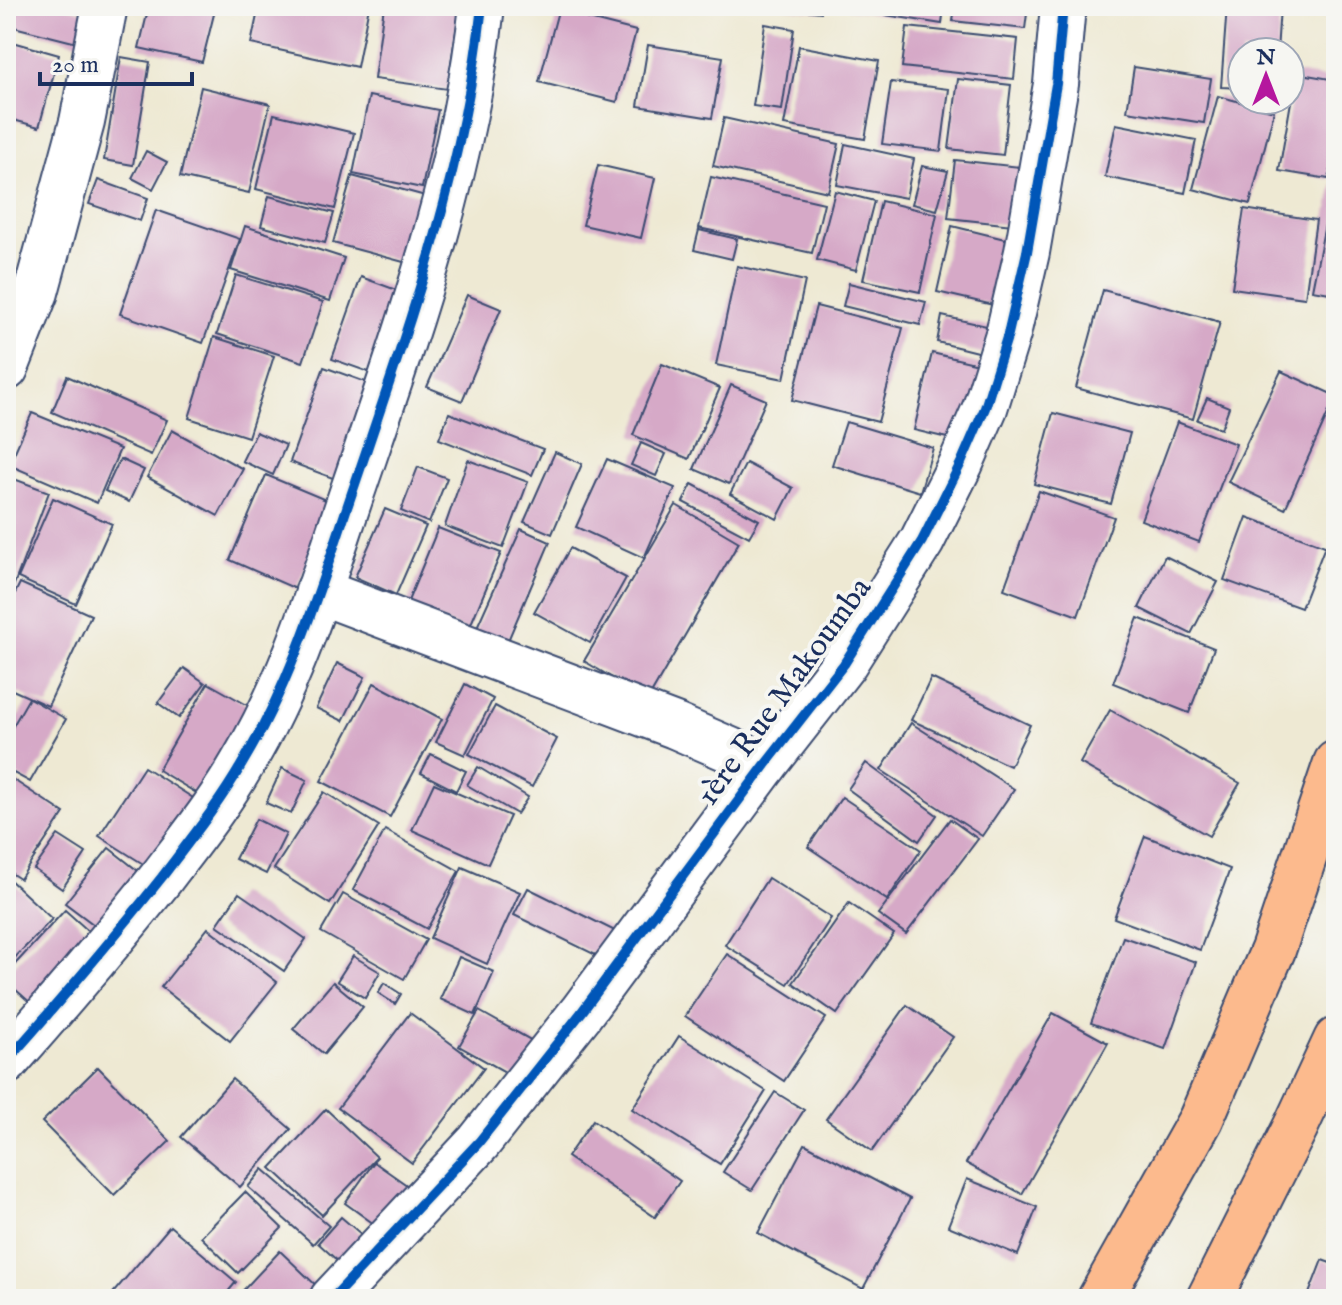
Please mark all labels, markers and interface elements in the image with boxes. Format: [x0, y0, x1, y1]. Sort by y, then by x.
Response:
scale bar [40, 36, 192, 86]
north arrow [1226, 36, 1306, 116]
text: N [1255, 44, 1276, 72]
text: 20 m [52, 50, 99, 81]
street label: 1ère Rue Makoumba [688, 570, 882, 814]

